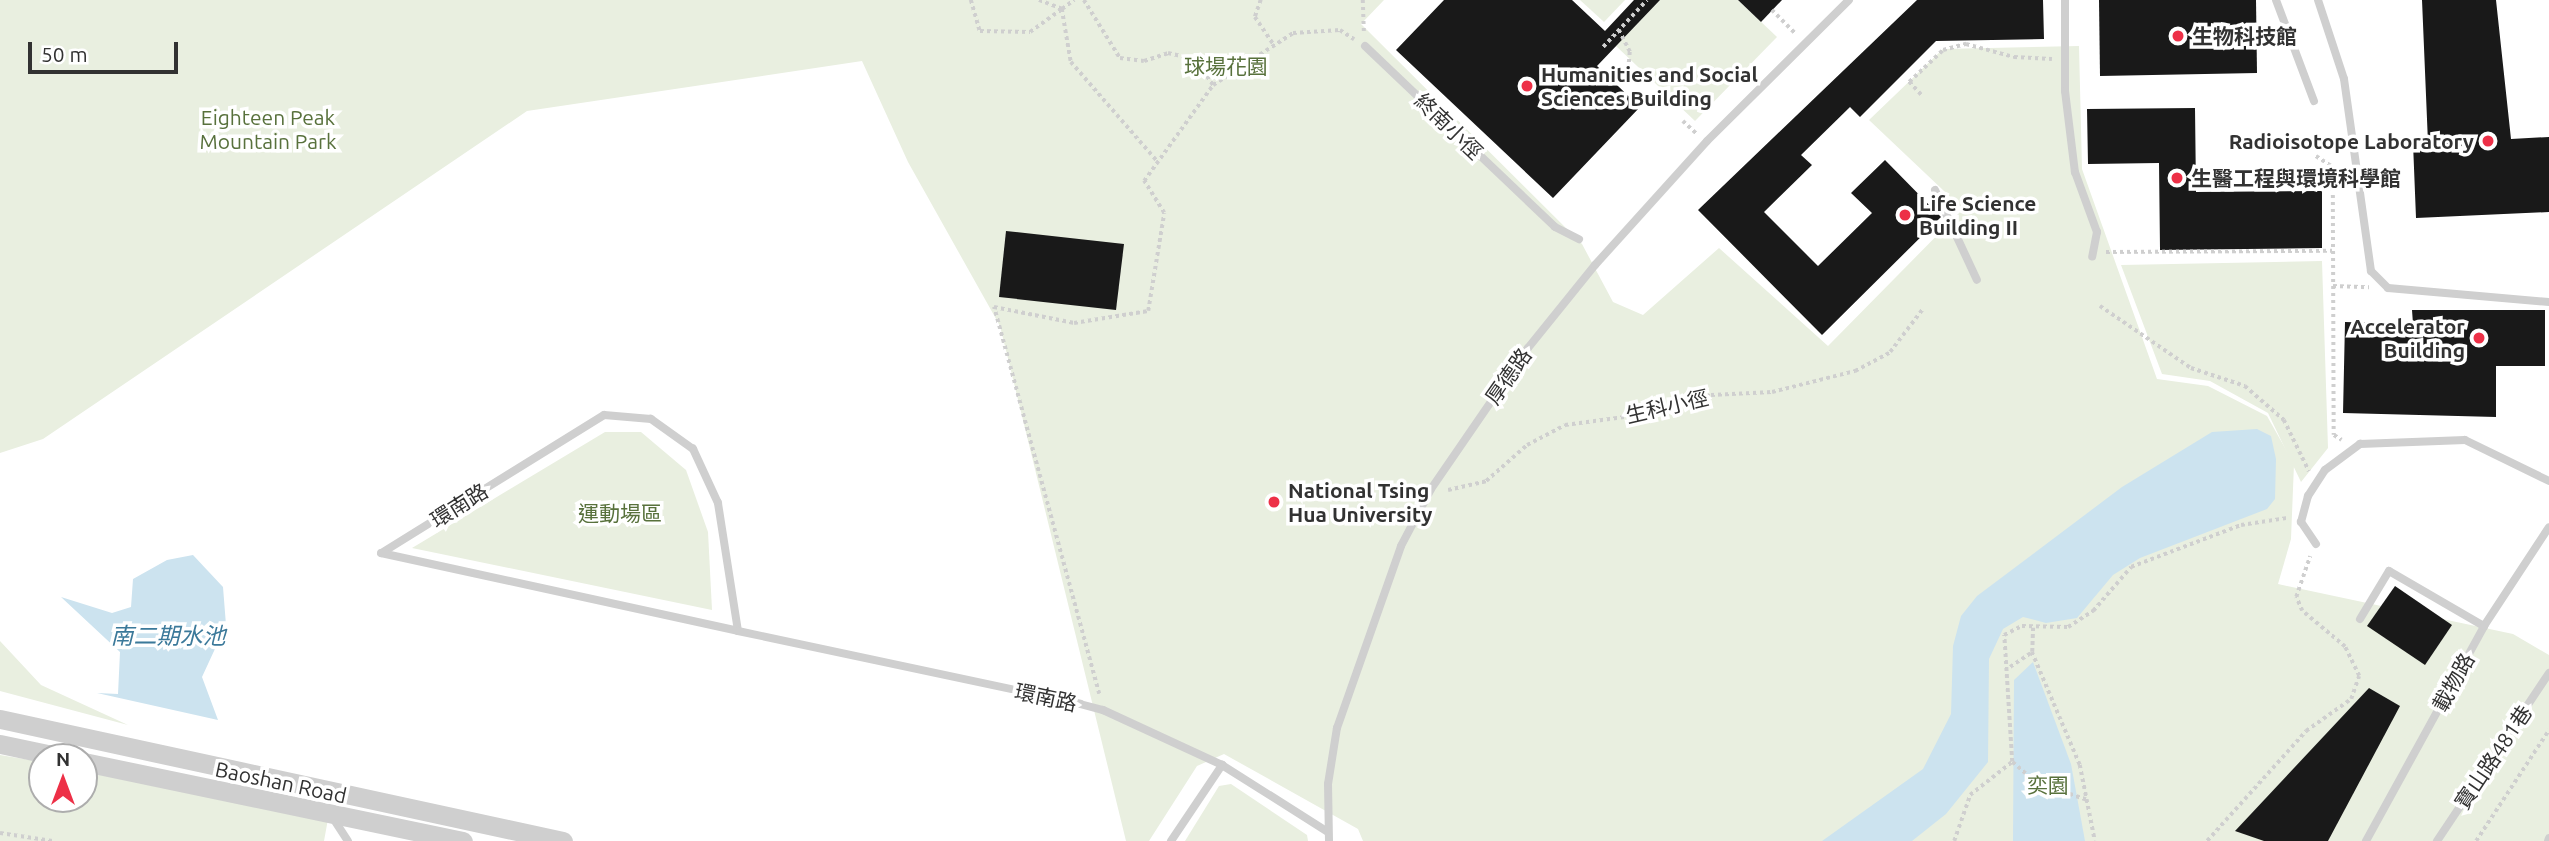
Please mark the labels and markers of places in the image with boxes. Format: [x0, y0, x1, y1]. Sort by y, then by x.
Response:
place label: 生物科技館 [2192, 23, 2297, 49]
marker: 生物科技館 [2170, 28, 2186, 44]
place label: Humanities and Social Sciences Building [1541, 61, 1758, 111]
marker: Humanities and Social Sciences Building [1519, 78, 1535, 94]
place label: Radioisotope Laboratory [2229, 128, 2474, 154]
marker: Radioisotope Laboratory [2480, 133, 2496, 149]
place label: 生醫工程與環境科學館 [2191, 165, 2401, 191]
marker: 生醫工程與環境科學館 [2169, 170, 2185, 186]
place label: Life Science Building II [1919, 190, 2036, 240]
marker: Life Science Building II [1897, 207, 1913, 223]
place label: Accelerator Building [2350, 313, 2465, 363]
marker: Accelerator Building [2471, 330, 2487, 346]
place label: National Tsing Hua University [1288, 477, 1432, 527]
marker: National Tsing Hua University [1266, 494, 1282, 510]

